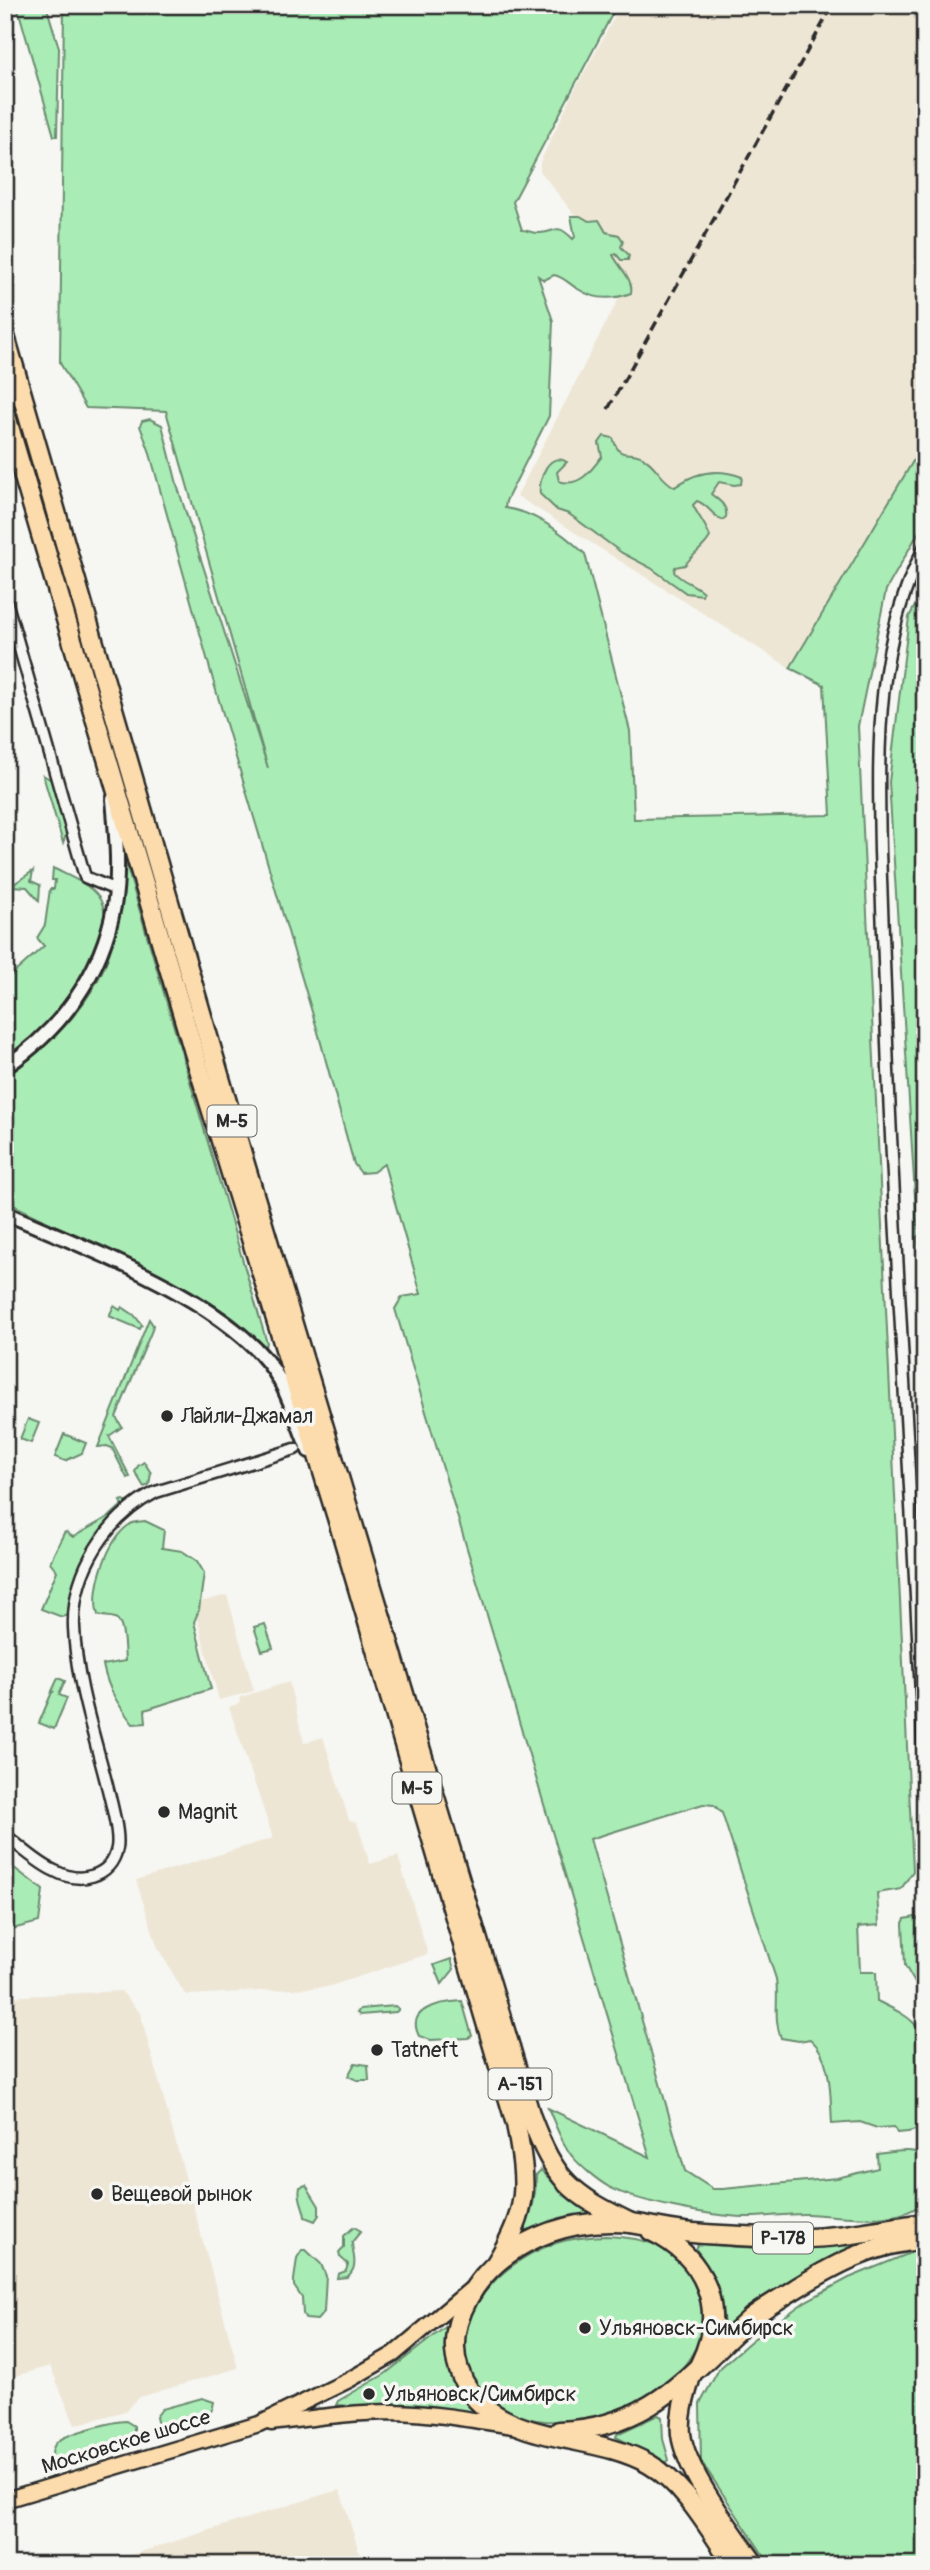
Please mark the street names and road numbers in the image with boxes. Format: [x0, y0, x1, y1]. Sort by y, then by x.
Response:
road number: М-5 [208, 1106, 256, 1136]
road number: М-5 [392, 1772, 442, 1803]
road number: А-151 [489, 2068, 552, 2100]
road number: Р-178 [753, 2222, 813, 2254]
street label: Московское шоссе [38, 2403, 214, 2480]

